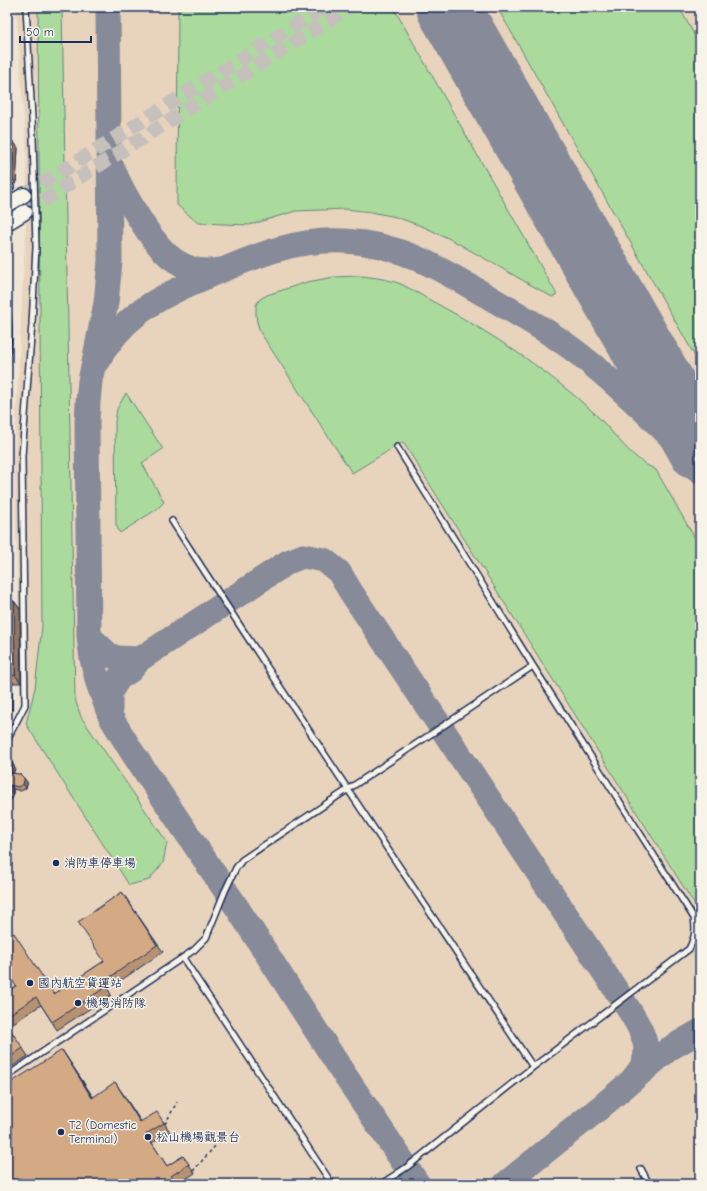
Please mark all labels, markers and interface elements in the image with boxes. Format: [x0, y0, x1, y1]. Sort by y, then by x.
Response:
scale bar [20, 18, 91, 44]
text: 50 m [26, 25, 54, 39]
place label: 消防車停車場 [64, 856, 136, 870]
marker: 消防車停車場 [51, 858, 61, 868]
place label: 國內航空貨運站 [38, 976, 122, 990]
marker: 國內航空貨運站 [25, 978, 35, 988]
place label: 機場消防隊 [86, 996, 146, 1010]
marker: 機場消防隊 [73, 998, 83, 1008]
place label: T2 (Domestic Terminal) [69, 1118, 137, 1146]
marker: T2 (Domestic Terminal) [56, 1127, 66, 1137]
place label: 松山機場觀景台 [156, 1130, 240, 1144]
marker: 松山機場觀景台 [143, 1132, 153, 1142]

